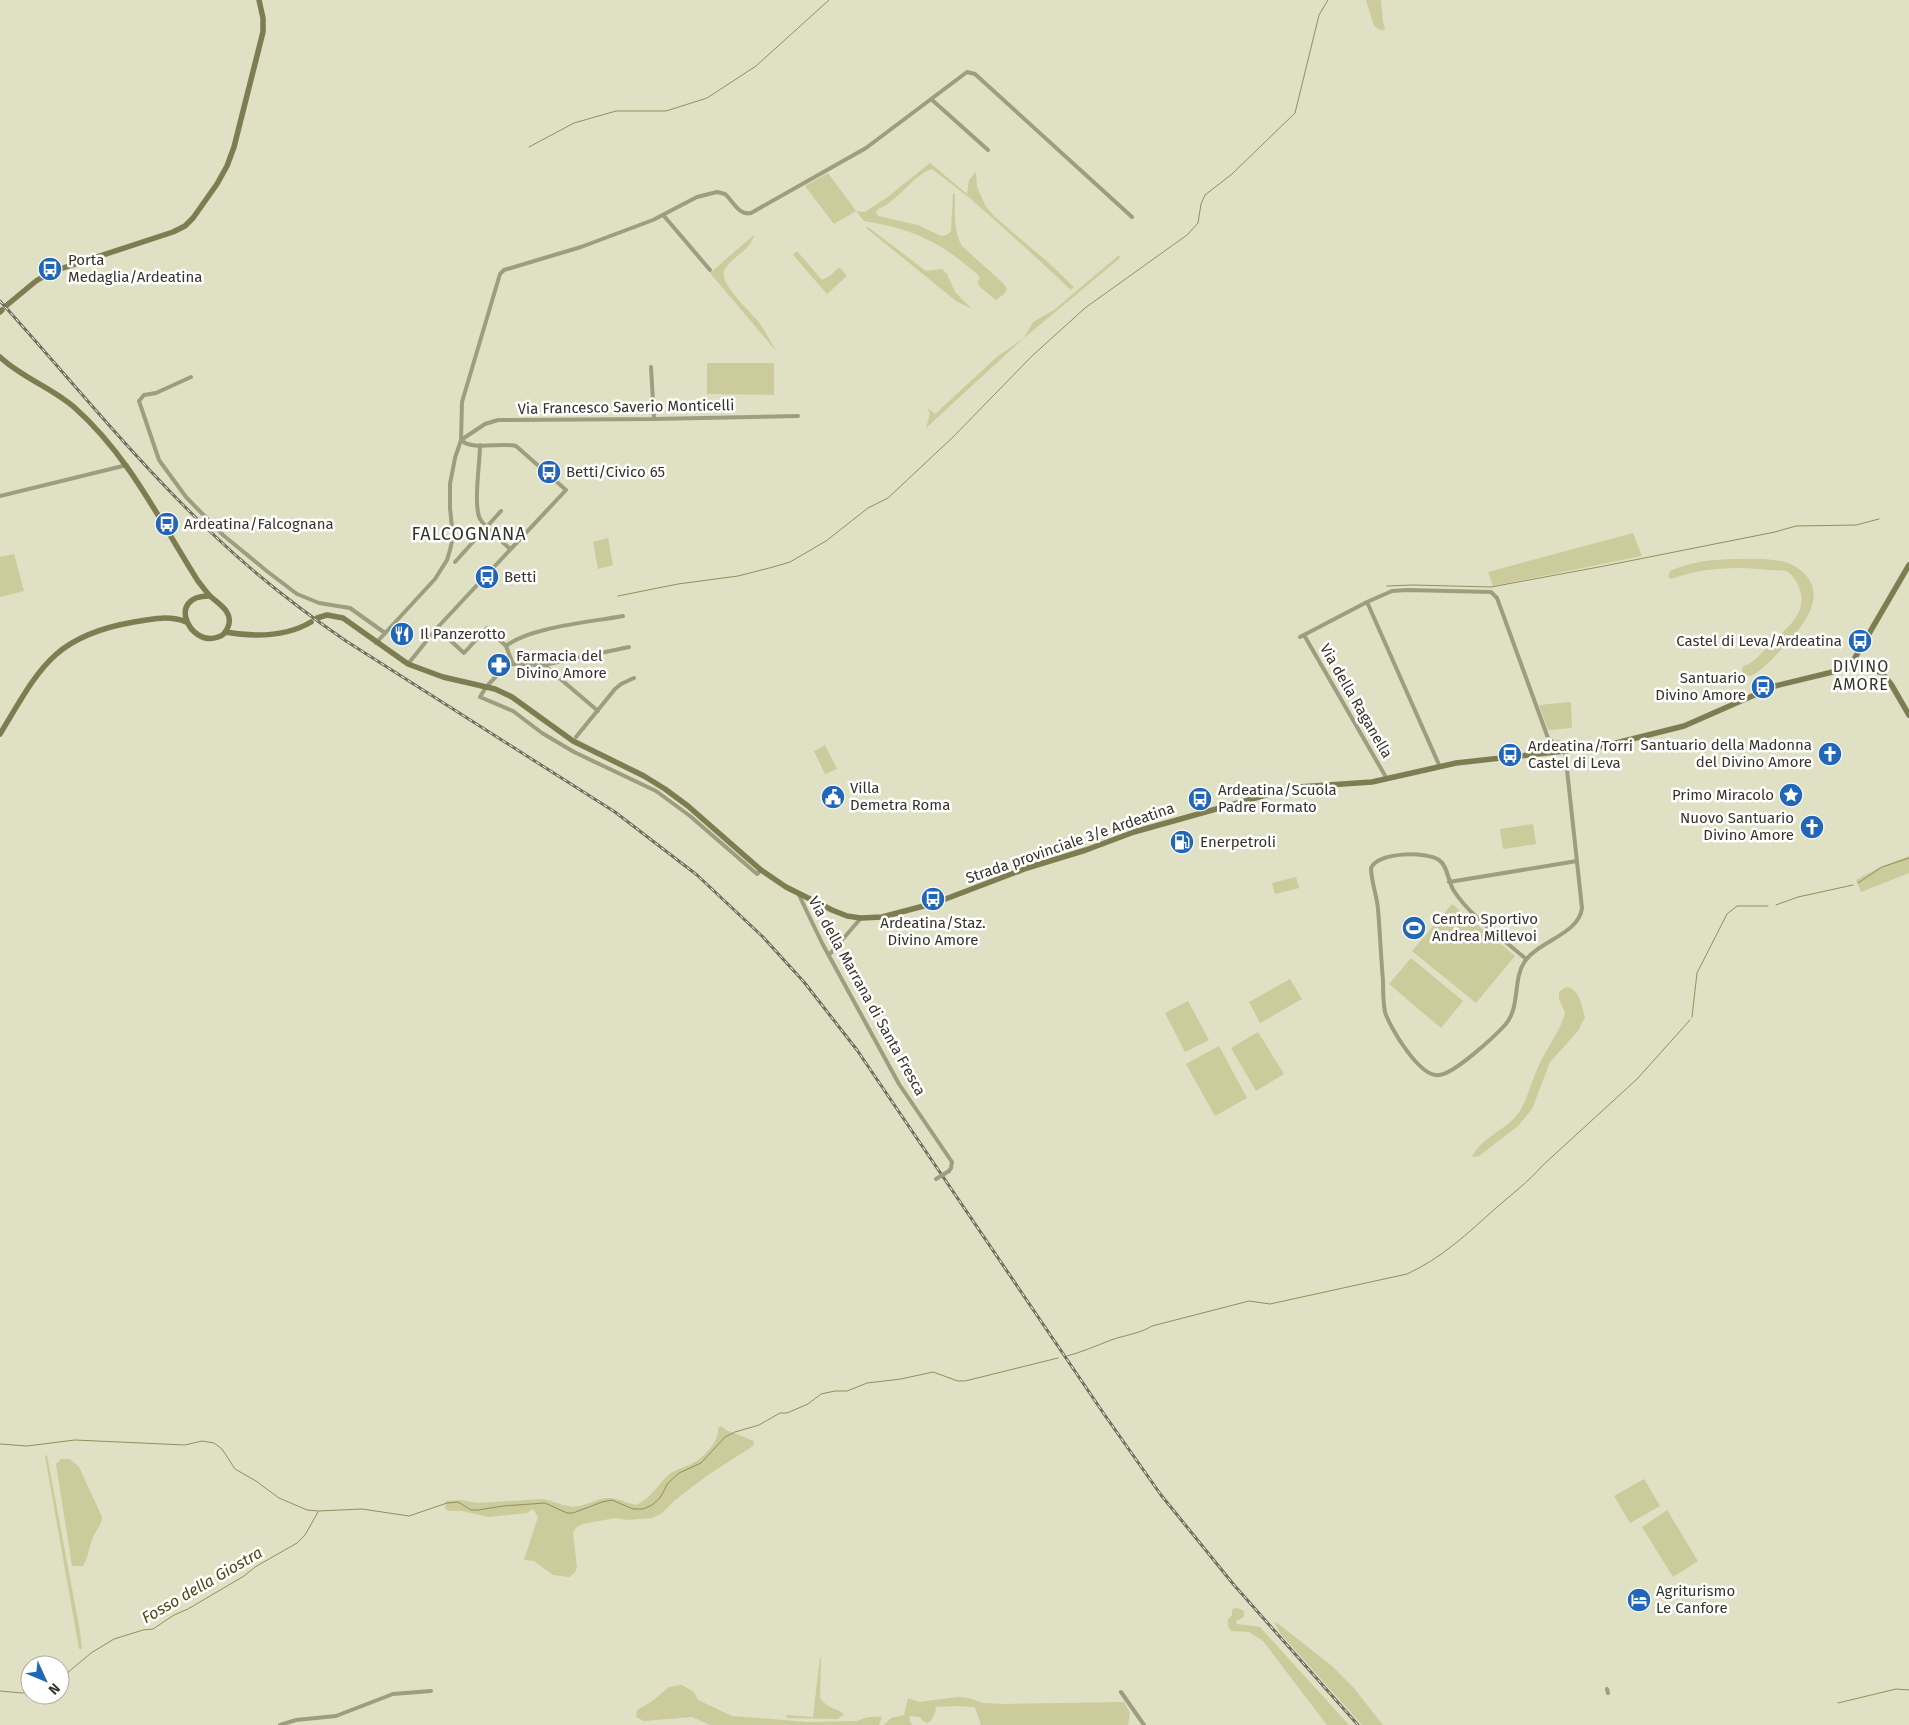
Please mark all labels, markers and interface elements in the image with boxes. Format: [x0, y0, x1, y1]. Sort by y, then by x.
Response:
place label: Porta Medaglia/Ardeatina [68, 251, 202, 286]
bus stop icon: Porta Medaglia/Ardeatina [37, 256, 63, 282]
street label: Via Francesco Saverio Monticelli [518, 396, 734, 418]
bus stop icon: Betti/Civico 65 [536, 459, 562, 485]
place label: Betti/Civico 65 [566, 463, 665, 481]
bus stop icon: Ardeatina/Falcognana [154, 511, 180, 537]
place label: Ardeatina/Falcognana [184, 515, 334, 533]
district label: FALCOGNANA [411, 523, 527, 545]
bus stop icon: Betti [474, 564, 500, 590]
place label: Betti [504, 568, 536, 586]
restaurant icon: Il Panzerotto [389, 621, 415, 647]
place label: Il Panzerotto [420, 625, 506, 643]
bus stop icon: Castel di Leva/Ardeatina [1847, 628, 1873, 654]
place label: Castel di Leva/Ardeatina [1676, 632, 1842, 650]
street label: Via della Raganella [1316, 641, 1396, 761]
place label: Farmacia del Divino Amore [516, 647, 607, 682]
pharmacy icon: Farmacia del Divino Amore [486, 652, 512, 678]
district label: DIVINO AMORE [1833, 657, 1889, 694]
place label: Santuario Divino Amore [1655, 669, 1746, 704]
bus stop icon: Santuario Divino Amore [1750, 674, 1776, 700]
place label: Santuario della Madonna del Divino Amore [1641, 736, 1812, 771]
place label: Ardeatina/Torri Castel di Leva [1528, 737, 1633, 772]
church icon: Santuario della Madonna del Divino Amore [1817, 741, 1843, 767]
bus stop icon: Ardeatina/Torri Castel di Leva [1497, 742, 1523, 768]
place label: Villa Demetra Roma [850, 779, 950, 814]
place label: Ardeatina/Scuola Padre Formato [1218, 781, 1337, 816]
place icon: Primo Miracolo [1778, 782, 1804, 808]
public building icon: Villa Demetra Roma [820, 784, 846, 810]
bus stop icon: Ardeatina/Scuola Padre Formato [1187, 786, 1213, 812]
place label: Primo Miracolo [1672, 786, 1774, 804]
street label: Strada provinciale 3/e Ardeatina [963, 799, 1177, 887]
place label: Nuovo Santuario Divino Amore [1680, 809, 1794, 844]
church icon: Nuovo Santuario Divino Amore [1799, 814, 1825, 840]
fuel station icon: Enerpetroli [1169, 829, 1195, 855]
place label: Enerpetroli [1200, 833, 1276, 851]
bus stop icon: Ardeatina/Staz. Divino Amore [920, 886, 946, 912]
street label: Via della Marrana di Santa Fresca [805, 893, 929, 1099]
place label: Centro Sportivo Andrea Millevoi [1432, 910, 1538, 945]
place label: Ardeatina/Staz. Divino Amore [880, 914, 986, 949]
sports icon: Centro Sportivo Andrea Millevoi [1401, 915, 1427, 941]
water label: Fosso della Giostra [138, 1543, 266, 1627]
place label: Agriturismo Le Canfore [1656, 1582, 1735, 1617]
hotel icon: Agriturismo Le Canfore [1626, 1587, 1652, 1613]
north arrow [20, 1655, 70, 1705]
text: N [45, 1679, 63, 1698]

